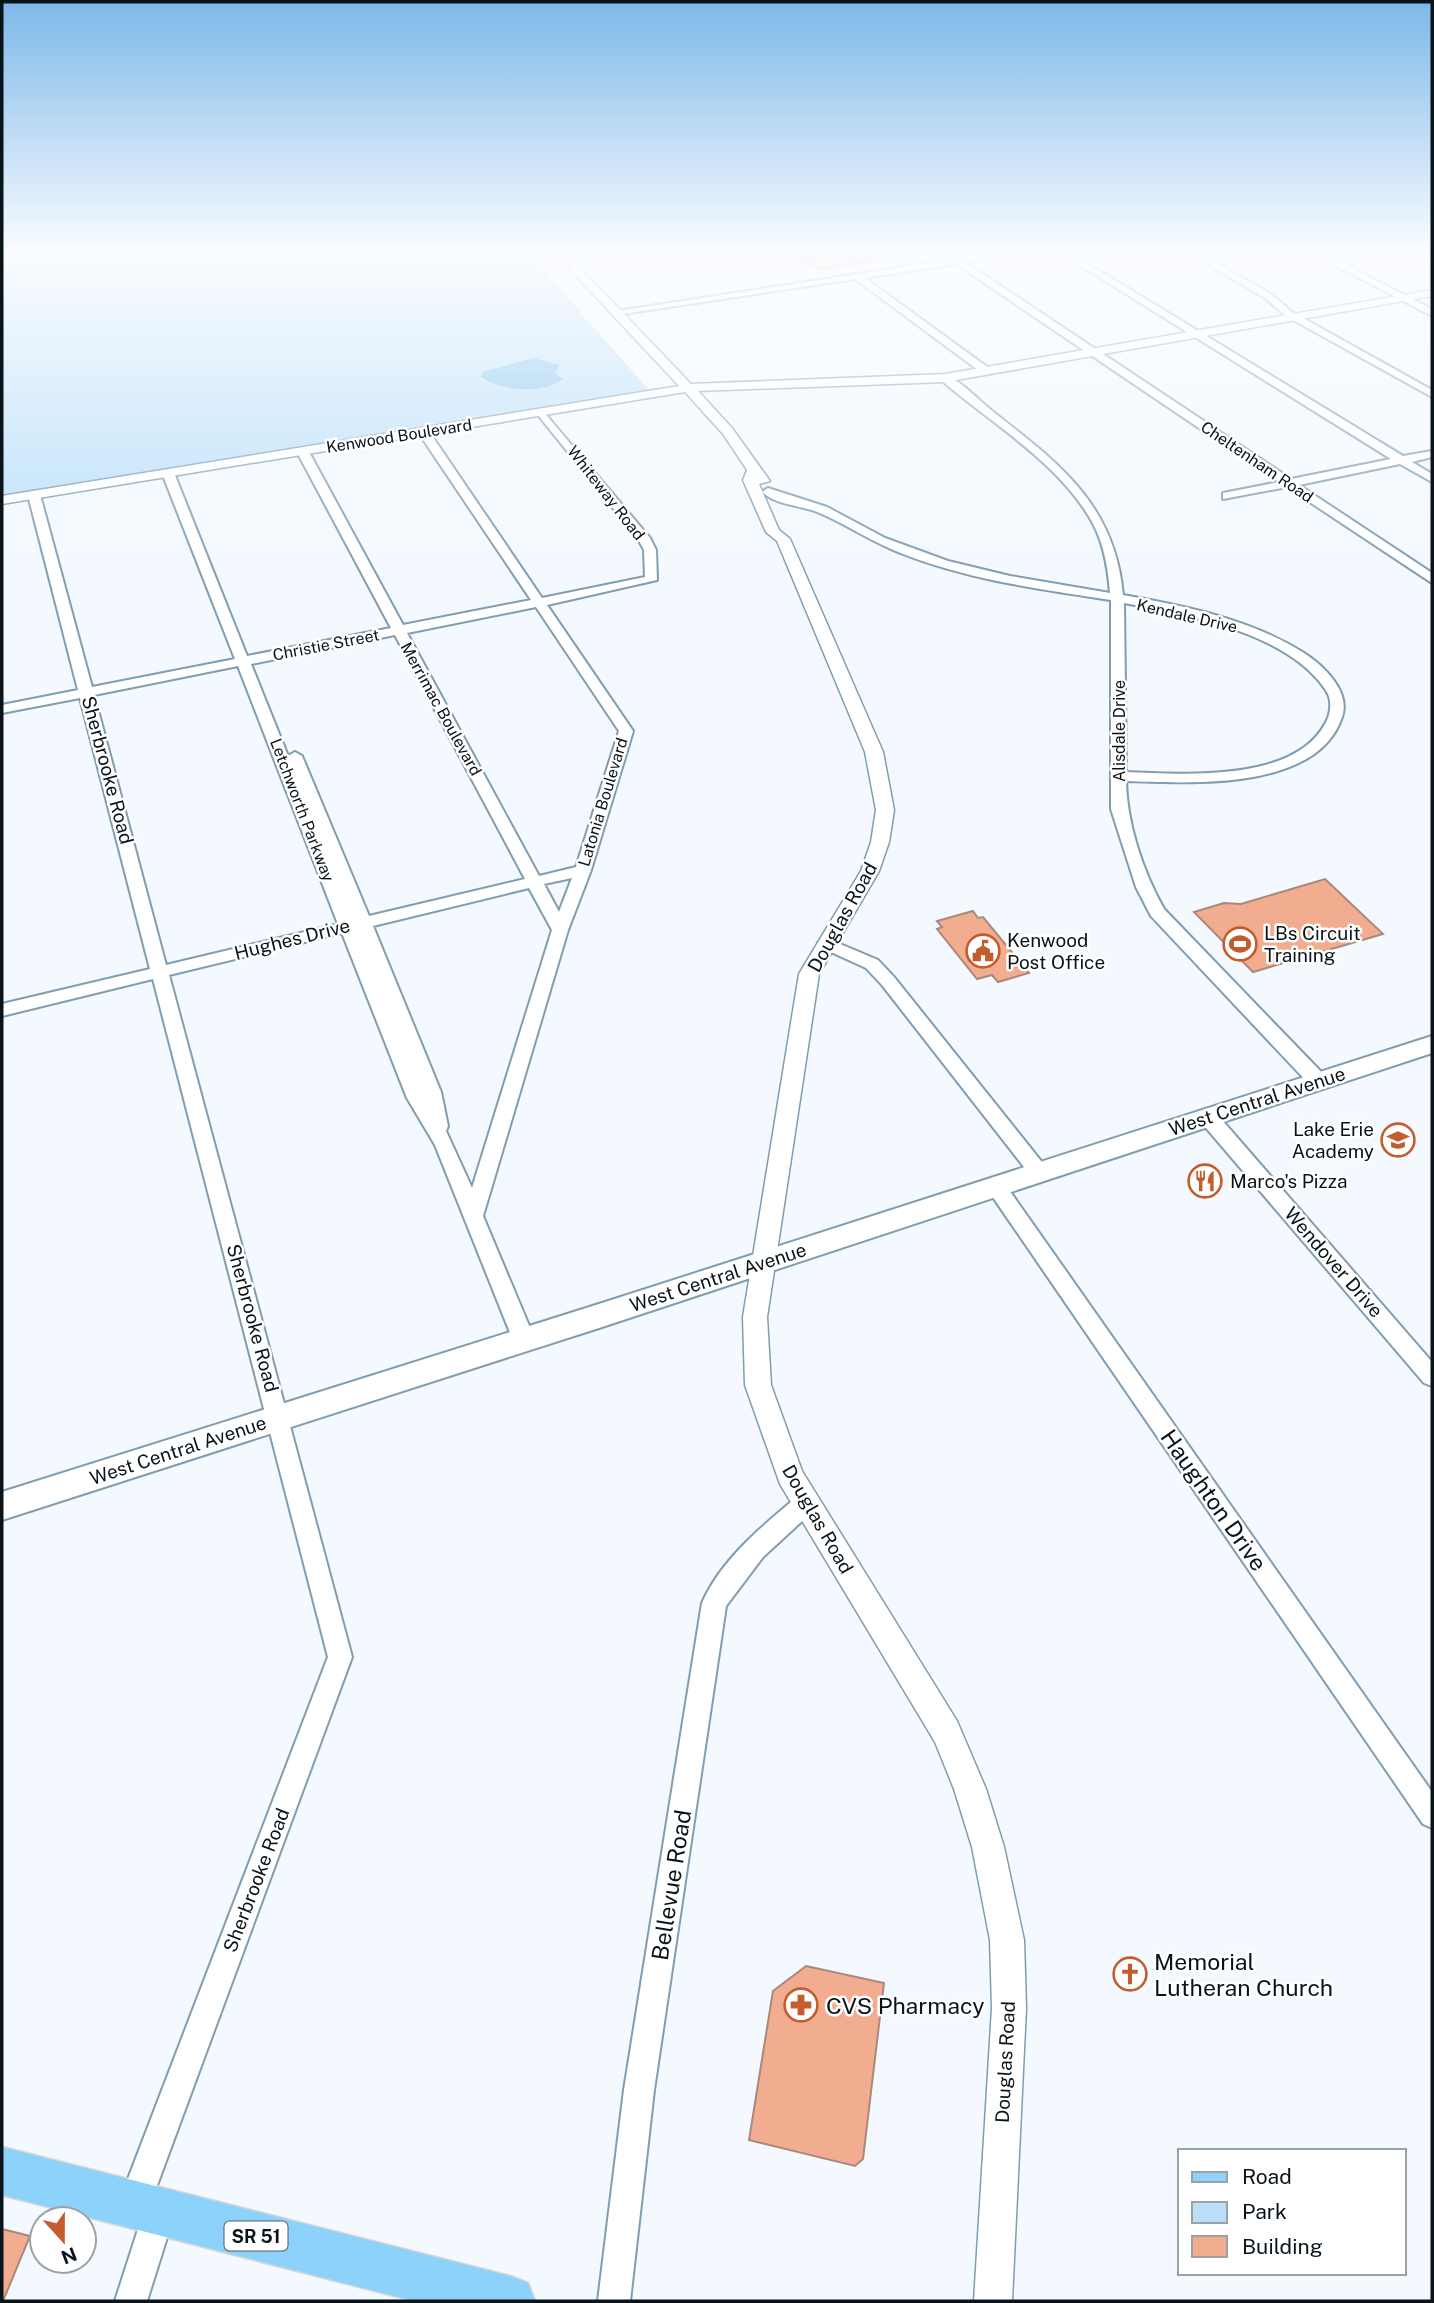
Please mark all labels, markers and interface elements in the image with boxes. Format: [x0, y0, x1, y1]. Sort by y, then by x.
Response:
street label: Kenwood Boulevard [325, 415, 473, 457]
street label: Cheltenham Road [1197, 417, 1317, 507]
street label: Whiteway Road [563, 442, 649, 544]
street label: Kendale Drive [1135, 595, 1239, 637]
street label: Christie Street [271, 625, 381, 665]
street label: Merrimac Boulevard [396, 639, 486, 779]
street label: Alisdale Drive [1110, 680, 1129, 782]
street label: Sherbrooke Road [78, 694, 138, 846]
street label: Latonia Boulevard [574, 735, 632, 869]
street label: Letchworth Parkway [266, 736, 338, 885]
street label: Douglas Road [803, 858, 881, 976]
street label: Hughes Drive [232, 914, 352, 964]
place label: LBs Circuit Training [1264, 922, 1361, 966]
sports icon: LBs Circuit Training [1221, 925, 1259, 963]
place label: Kenwood Post Office [1007, 929, 1105, 973]
public building icon: Kenwood Post Office [964, 932, 1002, 970]
street label: West Central Avenue [1166, 1062, 1348, 1140]
place label: Lake Erie Academy [1292, 1118, 1374, 1162]
school or university icon: Lake Erie Academy [1379, 1121, 1417, 1159]
restaurant icon: Marco's Pizza [1186, 1162, 1224, 1200]
place label: Marco's Pizza [1230, 1170, 1348, 1192]
street label: Wendover Drive [1280, 1203, 1388, 1321]
street label: West Central Avenue [627, 1238, 809, 1316]
street label: Sherbrooke Road [223, 1242, 283, 1394]
street label: West Central Avenue [87, 1411, 269, 1489]
street label: Haughton Drive [1155, 1424, 1273, 1576]
street label: Douglas Road [778, 1461, 858, 1577]
street label: Sherbrooke Road [218, 1805, 294, 1955]
street label: Bellevue Road [646, 1808, 696, 1962]
place label: Memorial Lutheran Church [1154, 1948, 1333, 2001]
church icon: Memorial Lutheran Church [1111, 1955, 1149, 1993]
pharmacy icon: CVS Pharmacy [782, 1986, 820, 2024]
place label: CVS Pharmacy [826, 1992, 985, 2019]
street label: Douglas Road [991, 2001, 1019, 2123]
legend [1178, 2149, 1406, 2275]
text: Road [1242, 2164, 1292, 2189]
text: Park [1242, 2199, 1287, 2224]
north arrow [28, 2205, 98, 2275]
road number: SR 51 [224, 2222, 288, 2250]
text: Building [1242, 2234, 1323, 2259]
text: N [58, 2243, 80, 2269]

